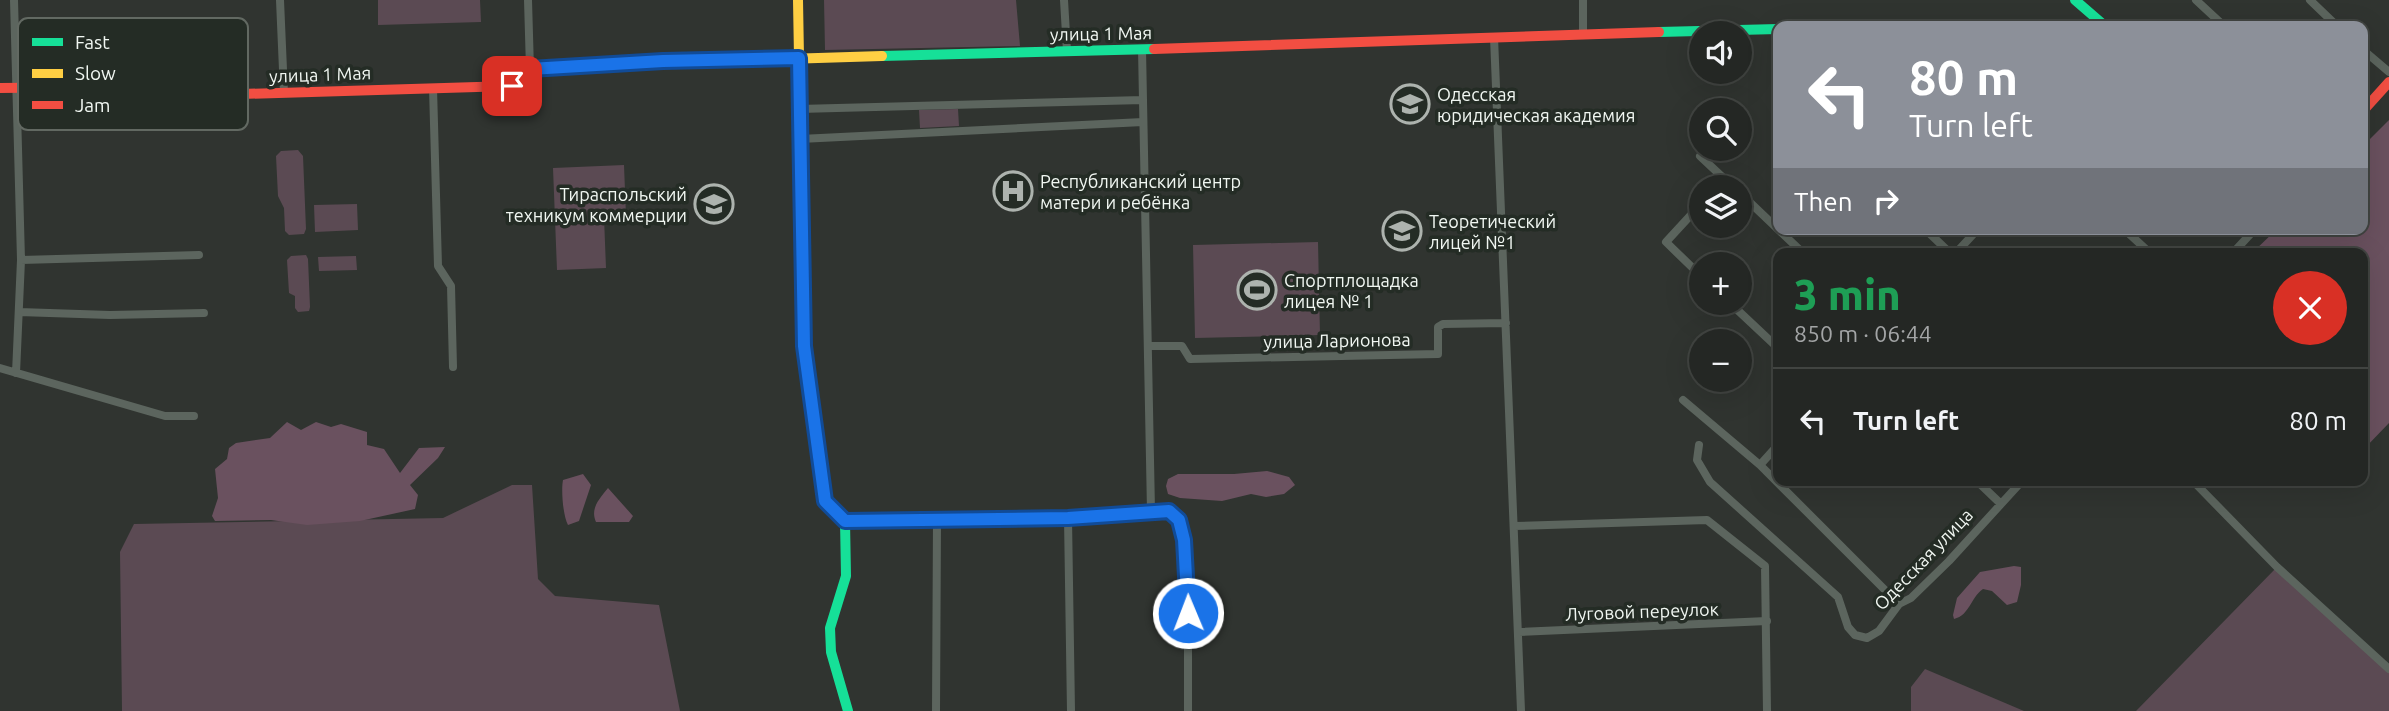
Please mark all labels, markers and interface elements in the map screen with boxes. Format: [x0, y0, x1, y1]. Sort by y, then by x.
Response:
legend [18, 18, 248, 130]
map controls [1689, 21, 1752, 392]
button: sound [1689, 21, 1752, 84]
street label: улица 1 Мая [1050, 22, 1152, 44]
text: Fast [75, 31, 110, 53]
icon: left [1794, 49, 1885, 140]
text: 80 m [1909, 49, 2018, 104]
pin [482, 56, 542, 116]
text: Slow [75, 62, 116, 84]
street label: улица 1 Мая [269, 62, 371, 86]
icon: arrive [493, 67, 531, 105]
school or university icon: Одесская юридическая академия [1389, 83, 1431, 125]
place label: Одесская юридическая академия [1437, 84, 1635, 125]
text: Jam [75, 94, 111, 116]
button: search [1689, 98, 1752, 161]
text: Turn left [1909, 107, 2033, 143]
hospital icon: Республиканский центр матери и ребёнка [992, 170, 1034, 212]
place label: Республиканский центр матери и ребёнка [1040, 171, 1241, 212]
button: layers [1689, 175, 1752, 238]
icon: right [1867, 182, 1905, 220]
school or university icon: Тираспольский техникум коммерции [693, 183, 735, 225]
place label: Тираспольский техникум коммерции [506, 184, 687, 225]
text: Then [1794, 187, 1853, 216]
school or university icon: Теоретический лицей №1 [1381, 210, 1423, 252]
place label: Теоретический лицей №1 [1429, 211, 1556, 252]
button: + [1689, 252, 1752, 315]
sports icon: Спортплощадка лицея № 1 [1236, 269, 1278, 311]
place label: Спортплощадка лицея № 1 [1284, 270, 1419, 311]
text: 3 min [1794, 271, 1901, 318]
button: close [2273, 271, 2347, 345]
text: 850 m · 06:44 [1794, 321, 1932, 346]
street label: улица Ларионова [1263, 329, 1411, 351]
button: − [1689, 329, 1752, 392]
icon: left [1794, 402, 1832, 440]
text: Turn left [1853, 406, 1959, 435]
text: 80 m [2289, 406, 2347, 435]
street label: Одесская улица [1870, 504, 1976, 614]
position arrow [1151, 576, 1225, 650]
street label: Луговой переулок [1565, 598, 1719, 624]

